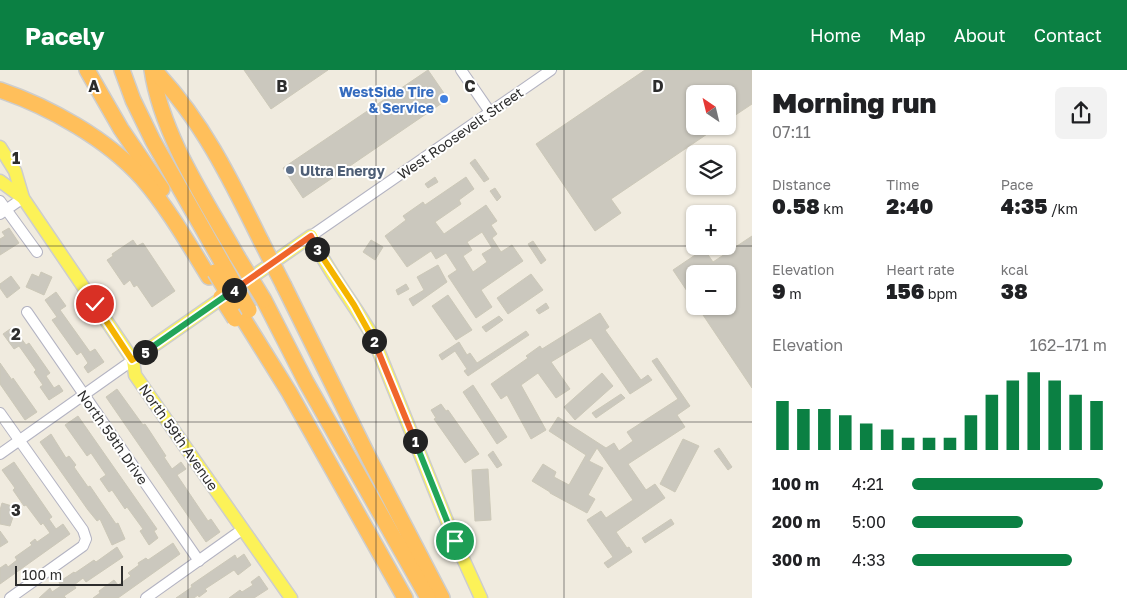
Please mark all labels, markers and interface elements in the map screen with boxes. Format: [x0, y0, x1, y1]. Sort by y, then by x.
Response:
text: Pacely [25, 21, 105, 50]
text: Home [810, 24, 861, 46]
text: Map [889, 24, 926, 46]
text: About [954, 24, 1006, 46]
text: Contact [1034, 24, 1102, 46]
text: A [88, 76, 100, 96]
text: B [276, 76, 288, 96]
text: C [464, 76, 476, 96]
text: D [652, 76, 664, 96]
place label: WestSide Tire & Service [339, 83, 434, 116]
street label: West Roosevelt Street [394, 83, 526, 183]
north arrow [686, 85, 736, 135]
map controls [686, 85, 736, 315]
text: Morning run [772, 86, 936, 119]
button: share [1055, 87, 1107, 139]
marker: WestSide Tire & Service [438, 93, 450, 105]
text: 07:11 [772, 122, 811, 142]
button: layers [686, 145, 736, 195]
text: 1 [12, 148, 20, 168]
place label: Ultra Energy [300, 162, 385, 179]
marker: Ultra Energy [284, 164, 296, 176]
text: Distance [772, 176, 831, 193]
text: Time [886, 176, 919, 193]
text: Pace [1001, 176, 1033, 193]
text: 0.58 [772, 193, 820, 219]
text: 2:40 [886, 193, 933, 219]
text: 4:35 [1001, 193, 1047, 219]
text: km [820, 200, 844, 217]
text: /km [1047, 200, 1078, 217]
button: + [686, 205, 736, 255]
pin: 3 [304, 236, 330, 262]
text: 3 [313, 241, 322, 258]
text: Elevation [772, 261, 834, 278]
text: Heart rate [886, 261, 955, 278]
text: kcal [1001, 261, 1028, 278]
button: − [686, 265, 736, 315]
pin: 4 [222, 278, 246, 302]
text: 9 [772, 278, 786, 304]
text: 156 [886, 278, 924, 304]
text: 38 [1001, 278, 1028, 304]
text: 4 [230, 282, 239, 299]
pin [74, 283, 116, 325]
text: m [786, 285, 802, 302]
text: bpm [924, 285, 957, 302]
icon: check [81, 290, 109, 318]
text: 2 [11, 324, 21, 344]
pin: 2 [362, 328, 386, 354]
text: 2 [370, 333, 379, 350]
text: Elevation [772, 335, 843, 355]
text: 162–171 m [1030, 335, 1107, 355]
pin: 5 [132, 340, 158, 364]
text: 5 [141, 344, 150, 361]
street label: North 59th Avenue [136, 380, 222, 494]
street label: North 59th Drive [74, 386, 152, 488]
pin: 1 [402, 428, 428, 454]
text: 1 [412, 433, 419, 450]
text: 100 m [772, 474, 819, 494]
text: 4:21 [852, 474, 884, 494]
text: 3 [11, 500, 21, 520]
text: 200 m [772, 512, 821, 532]
text: 5:00 [852, 512, 886, 532]
pin [434, 520, 476, 562]
icon: arrive [441, 527, 469, 555]
text: 300 m [772, 550, 821, 570]
text: 4:33 [852, 550, 885, 570]
scale bar [15, 563, 122, 586]
text: 100 m [22, 566, 62, 583]

